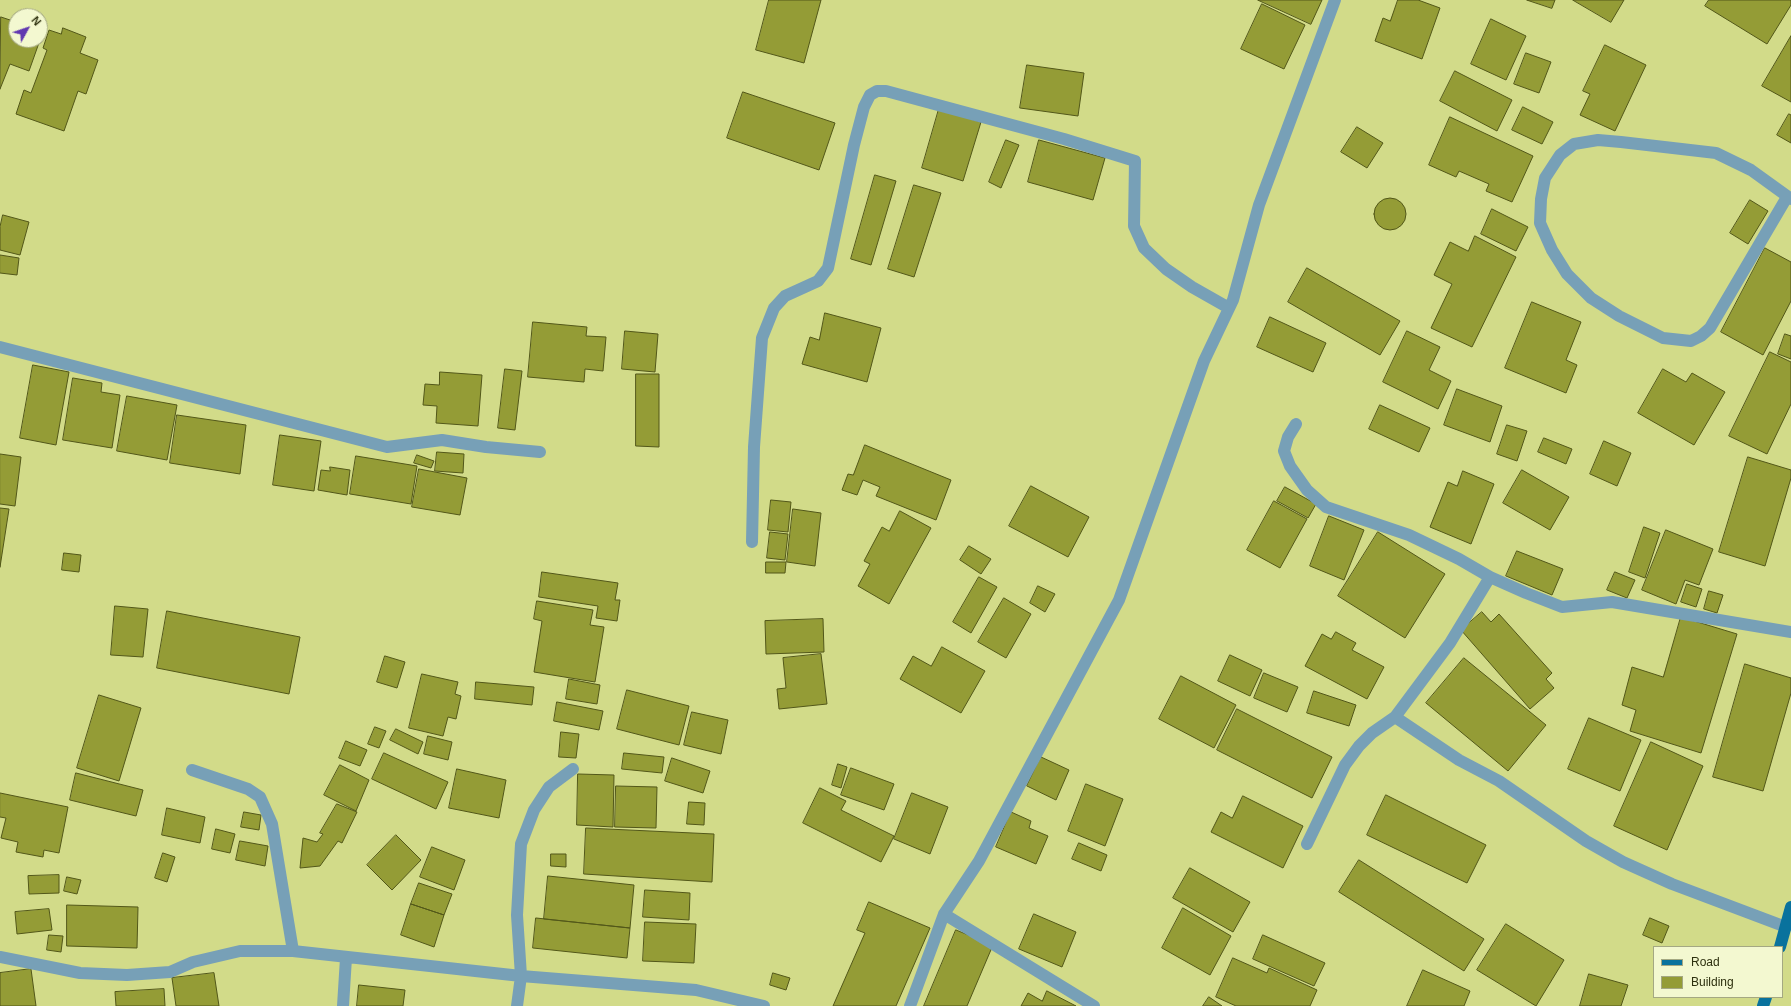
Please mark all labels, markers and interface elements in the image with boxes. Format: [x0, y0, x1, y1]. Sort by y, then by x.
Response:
north arrow [8, 8, 48, 48]
text: N [29, 14, 44, 28]
legend [1653, 946, 1783, 998]
text: Road [1691, 955, 1720, 969]
text: Building [1691, 975, 1734, 989]

